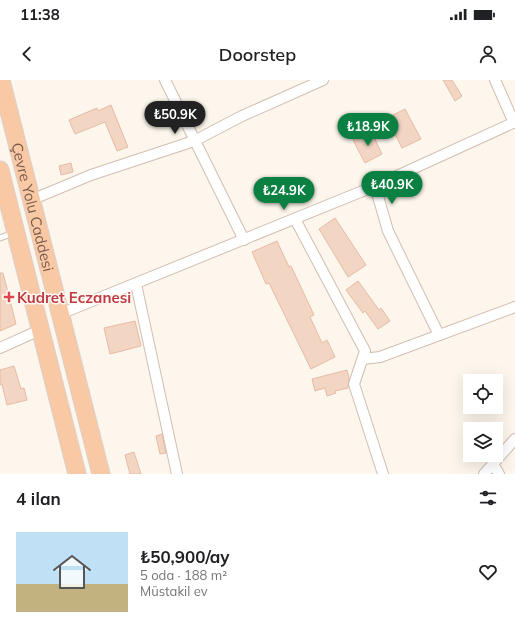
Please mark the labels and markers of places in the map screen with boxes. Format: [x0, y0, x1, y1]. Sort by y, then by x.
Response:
pin: ₺50.9K [142, 101, 208, 135]
pin: ₺18.9K [335, 113, 401, 147]
pin: ₺40.9K [359, 171, 425, 205]
pin: ₺24.9K [251, 177, 317, 211]
place label: Kudret Eczanesi [17, 288, 131, 307]
marker: Kudret Eczanesi [4, 292, 14, 302]

